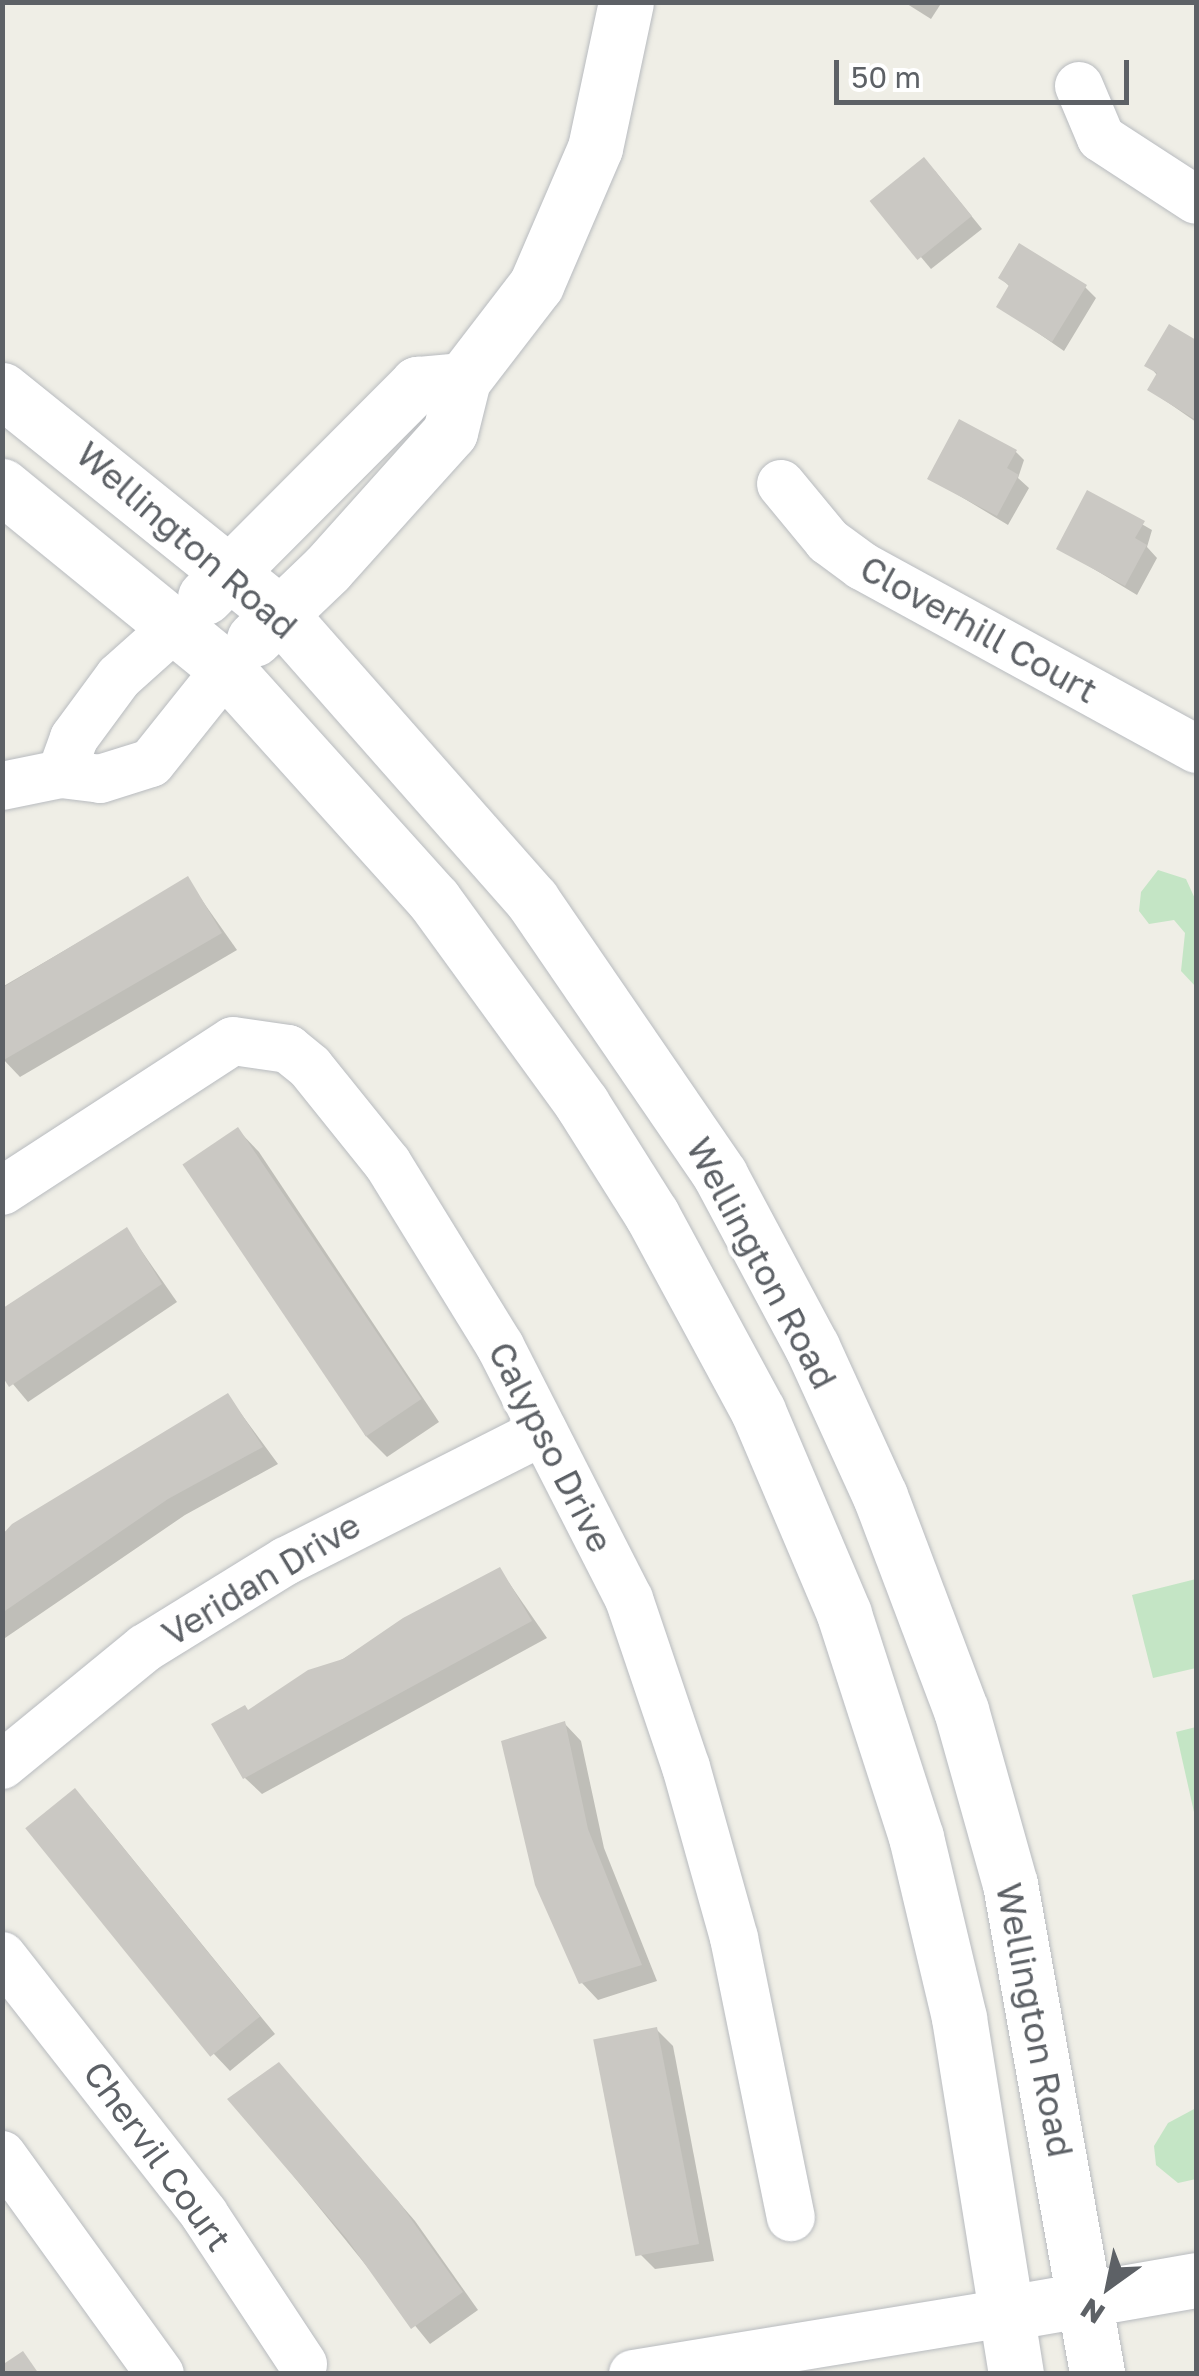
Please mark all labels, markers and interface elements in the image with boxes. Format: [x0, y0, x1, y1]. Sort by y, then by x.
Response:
scale bar [839, 40, 1134, 102]
text: 50 m [851, 59, 921, 95]
street label: Wellington Road [68, 433, 306, 647]
street label: Cloverhill Court [853, 547, 1105, 711]
street label: Wellington Road [678, 1130, 846, 1396]
street label: Calypso Drive [480, 1335, 622, 1559]
street label: Veridan Drive [155, 1504, 367, 1654]
street label: Wellington Road [988, 1879, 1082, 2161]
street label: Chervil Court [75, 2053, 241, 2259]
north arrow [1059, 2236, 1159, 2336]
text: N [1074, 2292, 1110, 2331]

